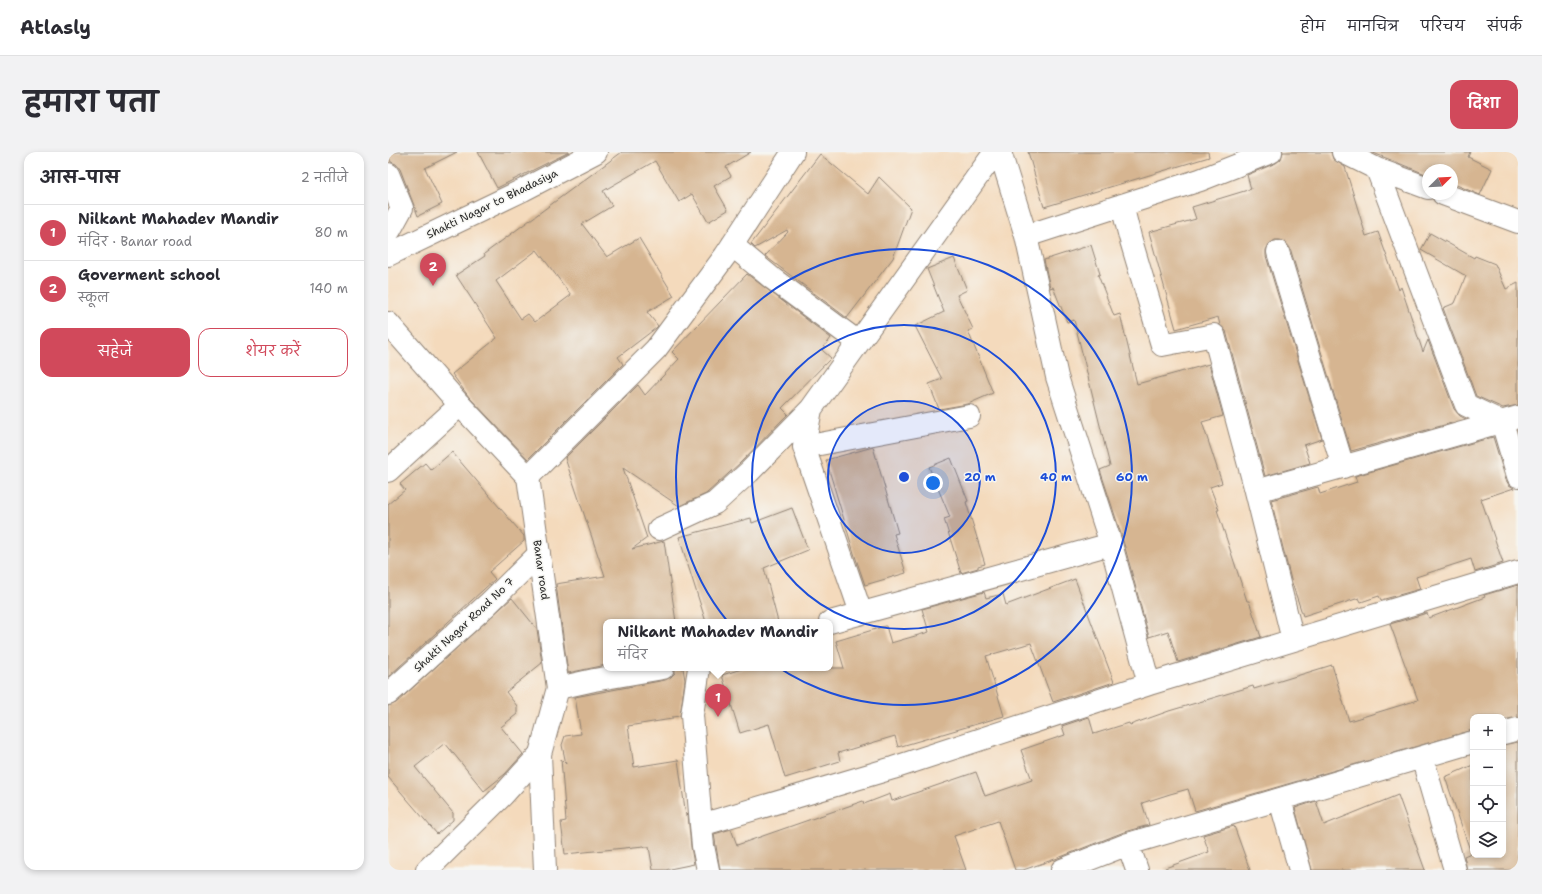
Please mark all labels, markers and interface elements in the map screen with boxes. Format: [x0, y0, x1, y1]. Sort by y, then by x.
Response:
text: Atlasly [20, 15, 91, 40]
text: होम [1301, 17, 1325, 35]
text: मानचित्र [1347, 17, 1399, 35]
text: परिचय [1421, 17, 1465, 35]
text: संपर्क [1487, 17, 1522, 35]
button: दिशा [1450, 80, 1518, 129]
text: हमारा पता [24, 83, 158, 121]
north arrow [1422, 164, 1458, 200]
text: आस-पास [40, 166, 120, 188]
street label: Shakti Nagar to Bhadasiya [424, 166, 560, 242]
text: 2 नतीजे [301, 169, 348, 186]
text: Nilkant Mahadev Mandir [78, 209, 279, 229]
text: 1 [50, 224, 56, 241]
text: 80 m [314, 224, 348, 241]
text: मंदिर · Banar road [78, 233, 192, 250]
pin: 2 [420, 253, 446, 286]
text: Goverment school [78, 265, 220, 285]
text: 2 [48, 280, 58, 297]
text: 140 m [309, 280, 348, 297]
text: स्कूल [78, 289, 109, 306]
button: सहेजें [40, 328, 190, 377]
button: शेयर करें [198, 328, 348, 377]
text: 20 m [964, 469, 996, 485]
text: 40 m [1040, 469, 1072, 485]
text: 60 m [1116, 469, 1148, 485]
centre of rings [897, 470, 911, 484]
your location [923, 473, 943, 493]
street label: Banar road [529, 539, 553, 601]
street label: Shakti Nagar Road No 7 [411, 574, 518, 676]
popup [603, 619, 833, 671]
text: Nilkant Mahadev Mandir [618, 622, 818, 642]
text: मंदिर [618, 646, 648, 663]
pin: 1 [705, 684, 731, 717]
map controls [1470, 714, 1506, 858]
button: + [1470, 714, 1506, 750]
button: − [1470, 750, 1506, 786]
button: locate [1470, 786, 1506, 822]
button: layers [1470, 822, 1506, 858]

